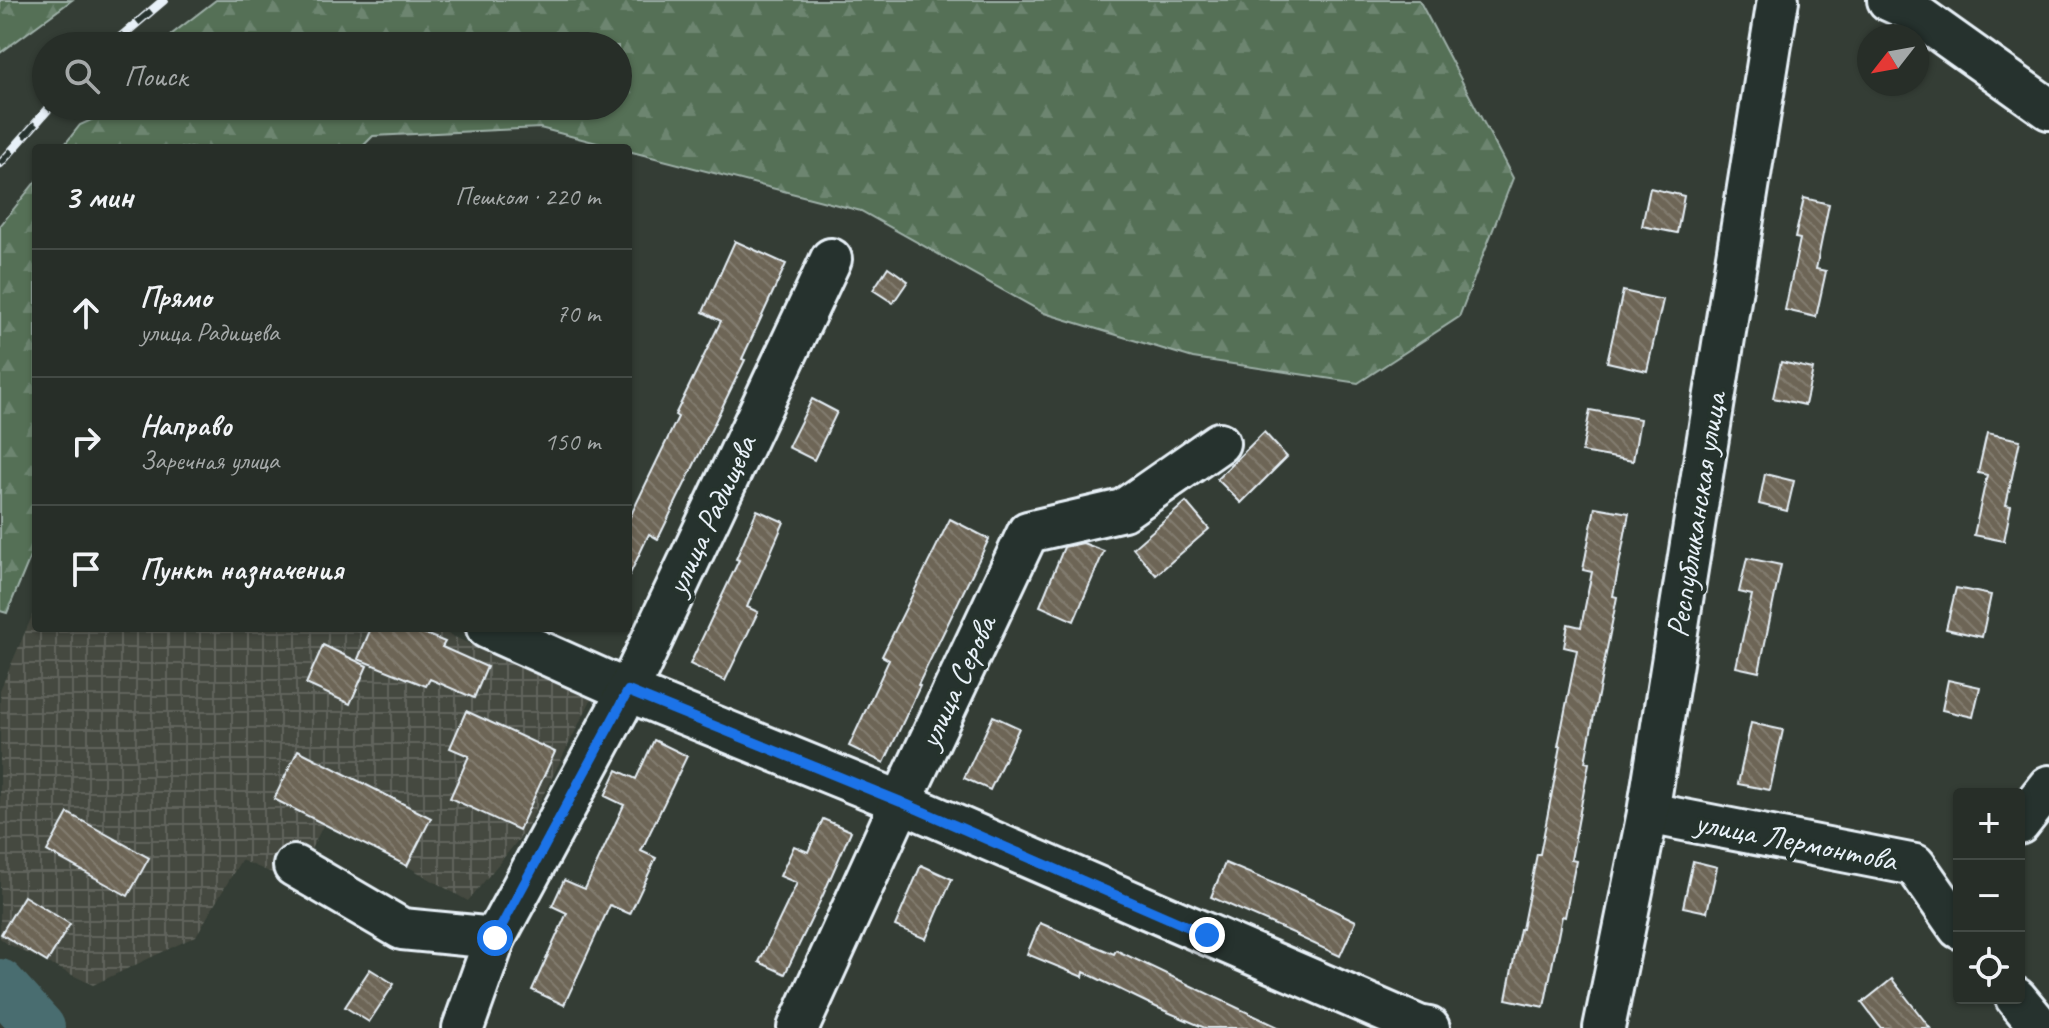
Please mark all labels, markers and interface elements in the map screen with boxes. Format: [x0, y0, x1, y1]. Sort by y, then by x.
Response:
north arrow [1857, 24, 1929, 96]
search box [32, 32, 632, 120]
icon: search [60, 54, 104, 98]
text: Поиск [124, 57, 187, 95]
text: 3 мин [64, 175, 133, 218]
text: Пешком · 220 m [455, 180, 600, 213]
text: Прямо [140, 278, 211, 316]
icon: ahead [64, 291, 108, 335]
text: 70 m [556, 297, 600, 330]
text: улица Радищева [140, 316, 279, 349]
street label: Республиканская улица [1656, 387, 1736, 640]
text: Направо [140, 406, 232, 444]
icon: right [64, 419, 108, 463]
text: 150 m [544, 425, 600, 458]
street label: улица Радищева [655, 427, 767, 603]
text: Заречная улица [140, 444, 279, 477]
icon: arrive [64, 547, 108, 591]
text: Пункт назначения [140, 550, 343, 588]
street label: улица Серова [908, 607, 1007, 756]
map controls [1953, 788, 2025, 1004]
button: + [1953, 788, 2025, 860]
street label: улица Лермонтова [1690, 801, 1902, 881]
button: − [1953, 860, 2025, 932]
route end [1189, 917, 1225, 953]
route start [477, 920, 513, 956]
button: locate [1953, 932, 2025, 1004]

